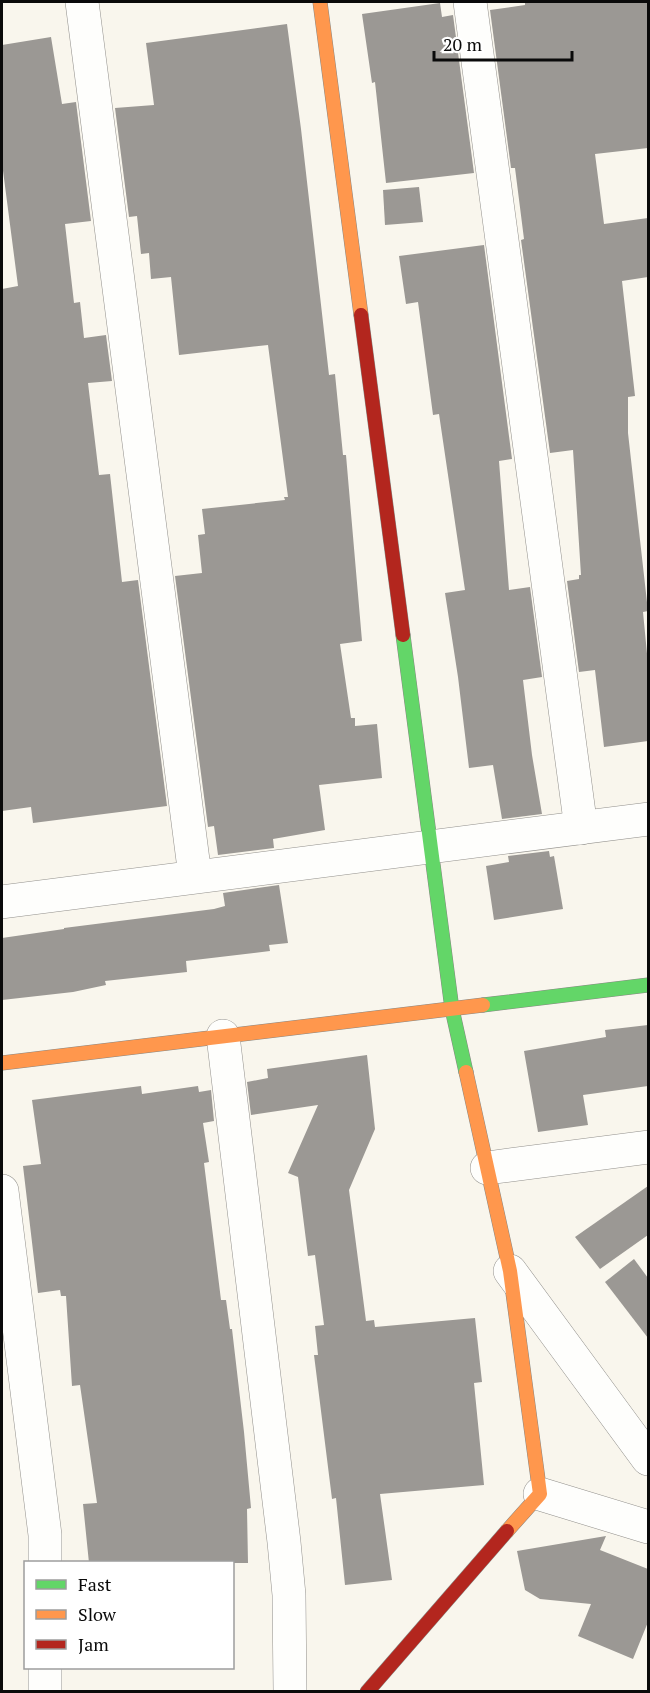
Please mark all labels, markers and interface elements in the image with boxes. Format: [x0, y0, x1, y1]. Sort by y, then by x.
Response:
scale bar [434, 24, 572, 62]
text: 20 m [443, 32, 483, 56]
legend [24, 1561, 234, 1669]
text: Fast [78, 1572, 112, 1596]
text: Slow [78, 1602, 117, 1626]
text: Jam [78, 1632, 109, 1656]

